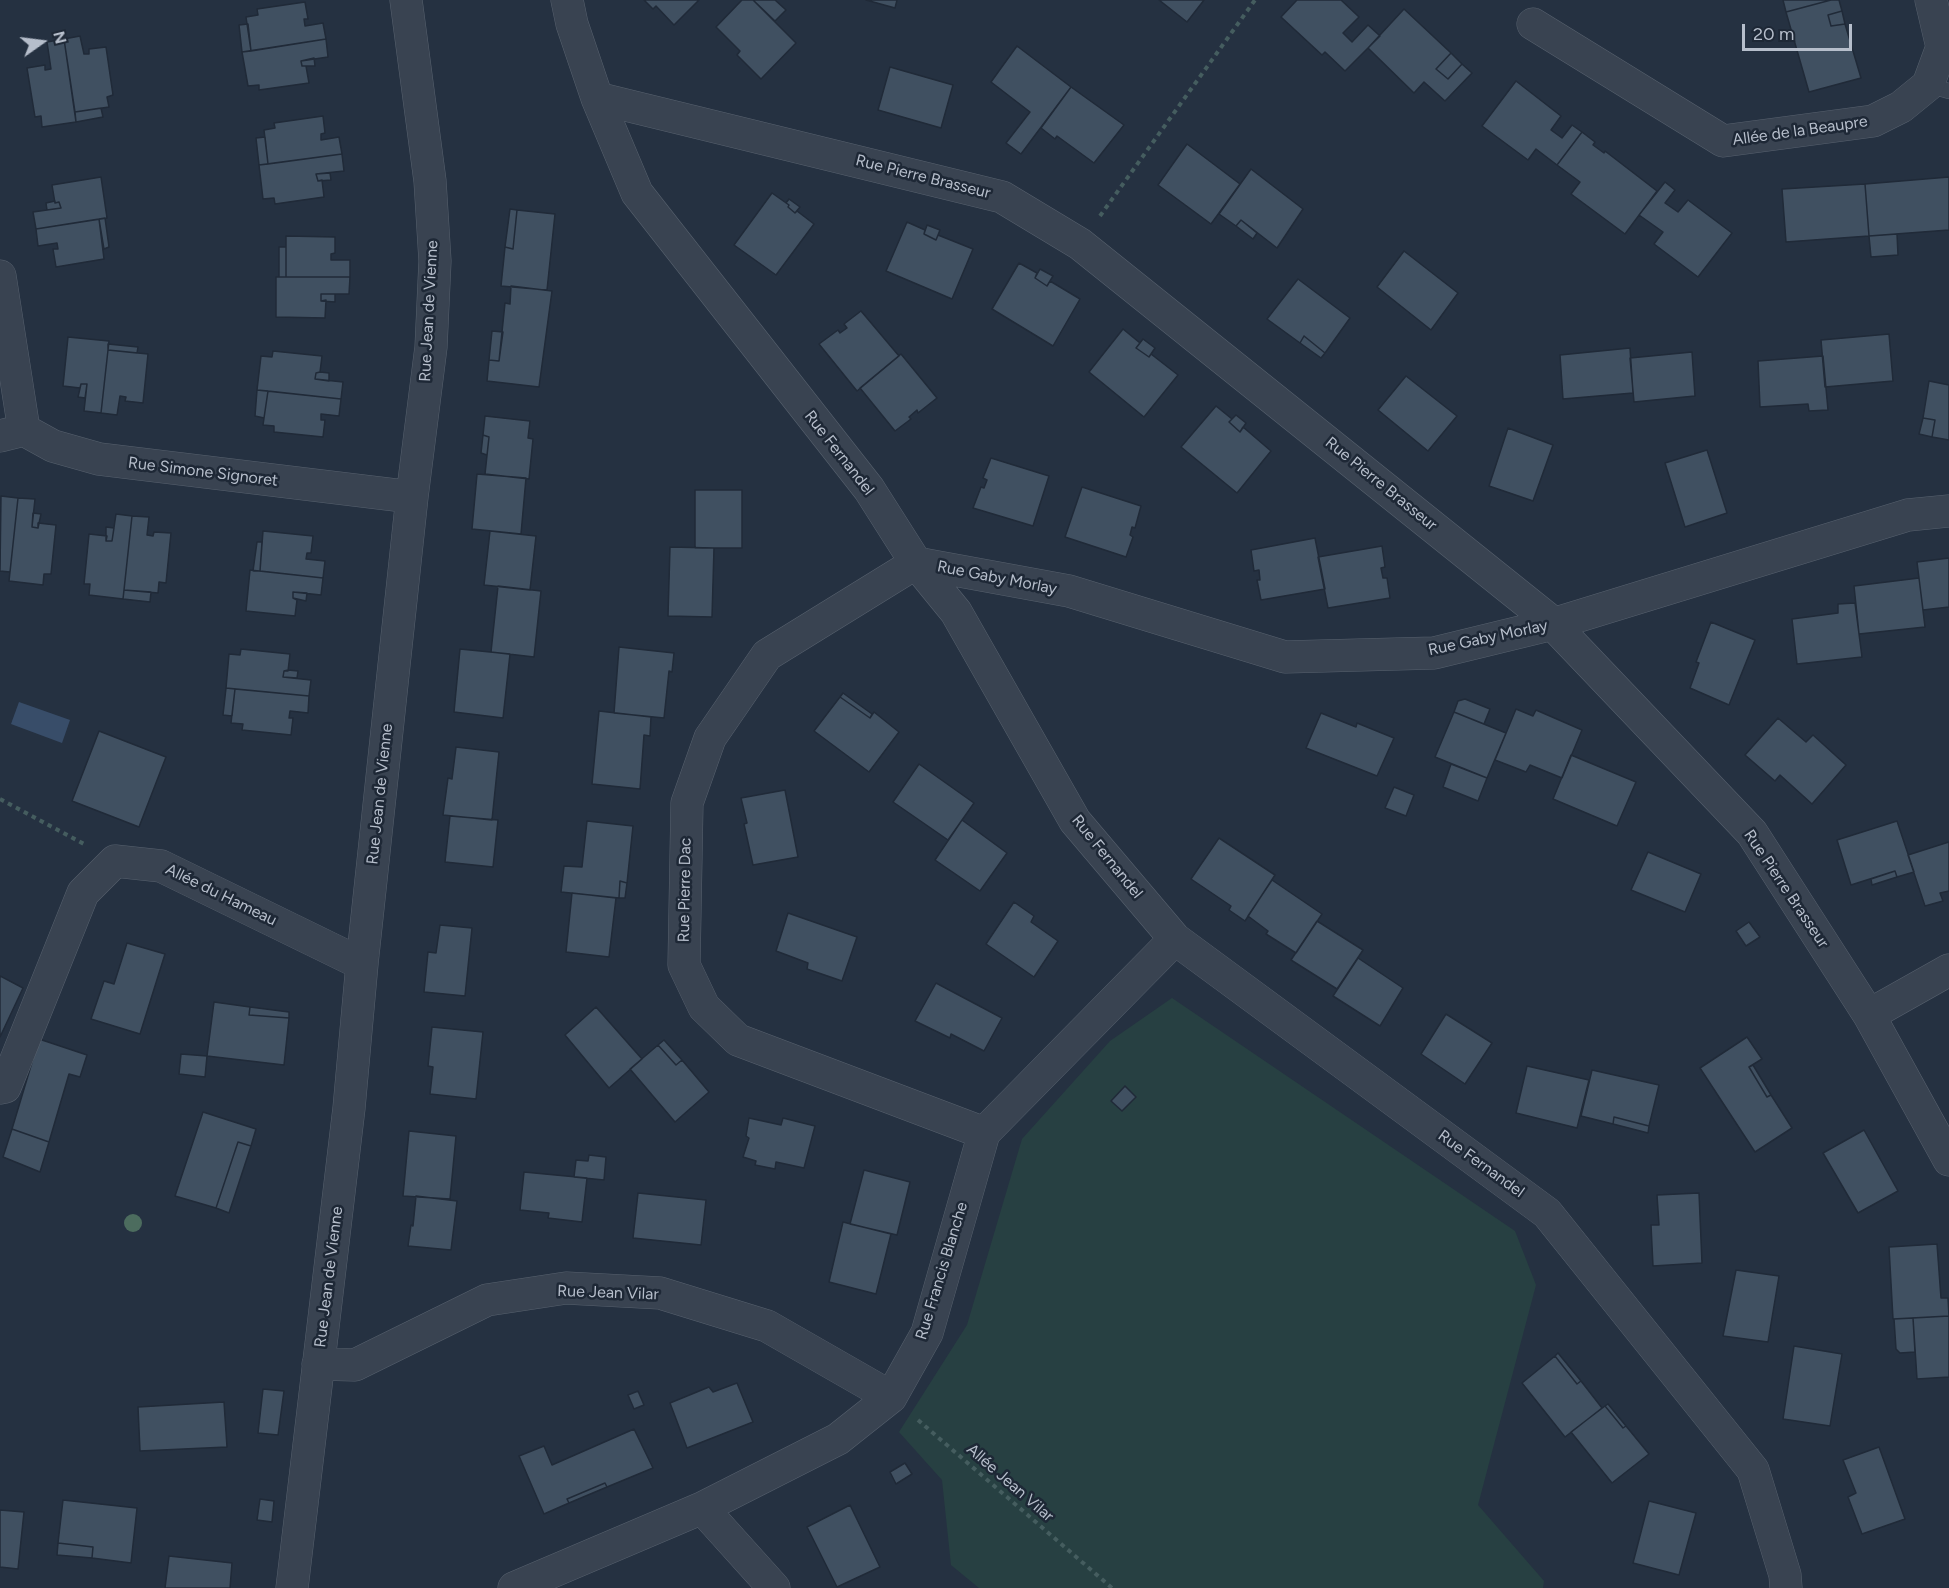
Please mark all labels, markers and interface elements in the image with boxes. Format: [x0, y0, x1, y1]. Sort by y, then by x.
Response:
north arrow [12, 12, 72, 72]
scale bar [1745, 12, 1854, 50]
text: 20 m [1753, 23, 1794, 45]
text: N [49, 29, 71, 46]
street label: Allée de la Beaupre [1731, 112, 1869, 150]
street label: Rue Pierre Brasseur [854, 151, 992, 203]
street label: Rue Jean de Vienne [416, 240, 442, 382]
street label: Rue Fernandel [800, 407, 878, 499]
street label: Rue Pierre Brasseur [1321, 433, 1441, 535]
street label: Rue Simone Signoret [127, 453, 279, 491]
street label: Rue Gaby Morlay [935, 557, 1059, 599]
street label: Rue Gaby Morlay [1426, 616, 1550, 660]
street label: Rue Jean de Vienne [363, 722, 397, 866]
street label: Rue Fernandel [1067, 811, 1147, 903]
street label: Rue Pierre Brasseur [1739, 826, 1833, 952]
street label: Rue Pierre Dac [674, 838, 696, 942]
street label: Allée du Hameau [162, 860, 280, 930]
street label: Rue Fernandel [1434, 1126, 1528, 1202]
street label: Rue Francis Blanche [912, 1200, 972, 1342]
street label: Rue Jean de Vienne [311, 1205, 347, 1349]
street label: Rue Jean Vilar [557, 1282, 659, 1304]
street label: Allée Jean Vilar [962, 1440, 1058, 1526]

